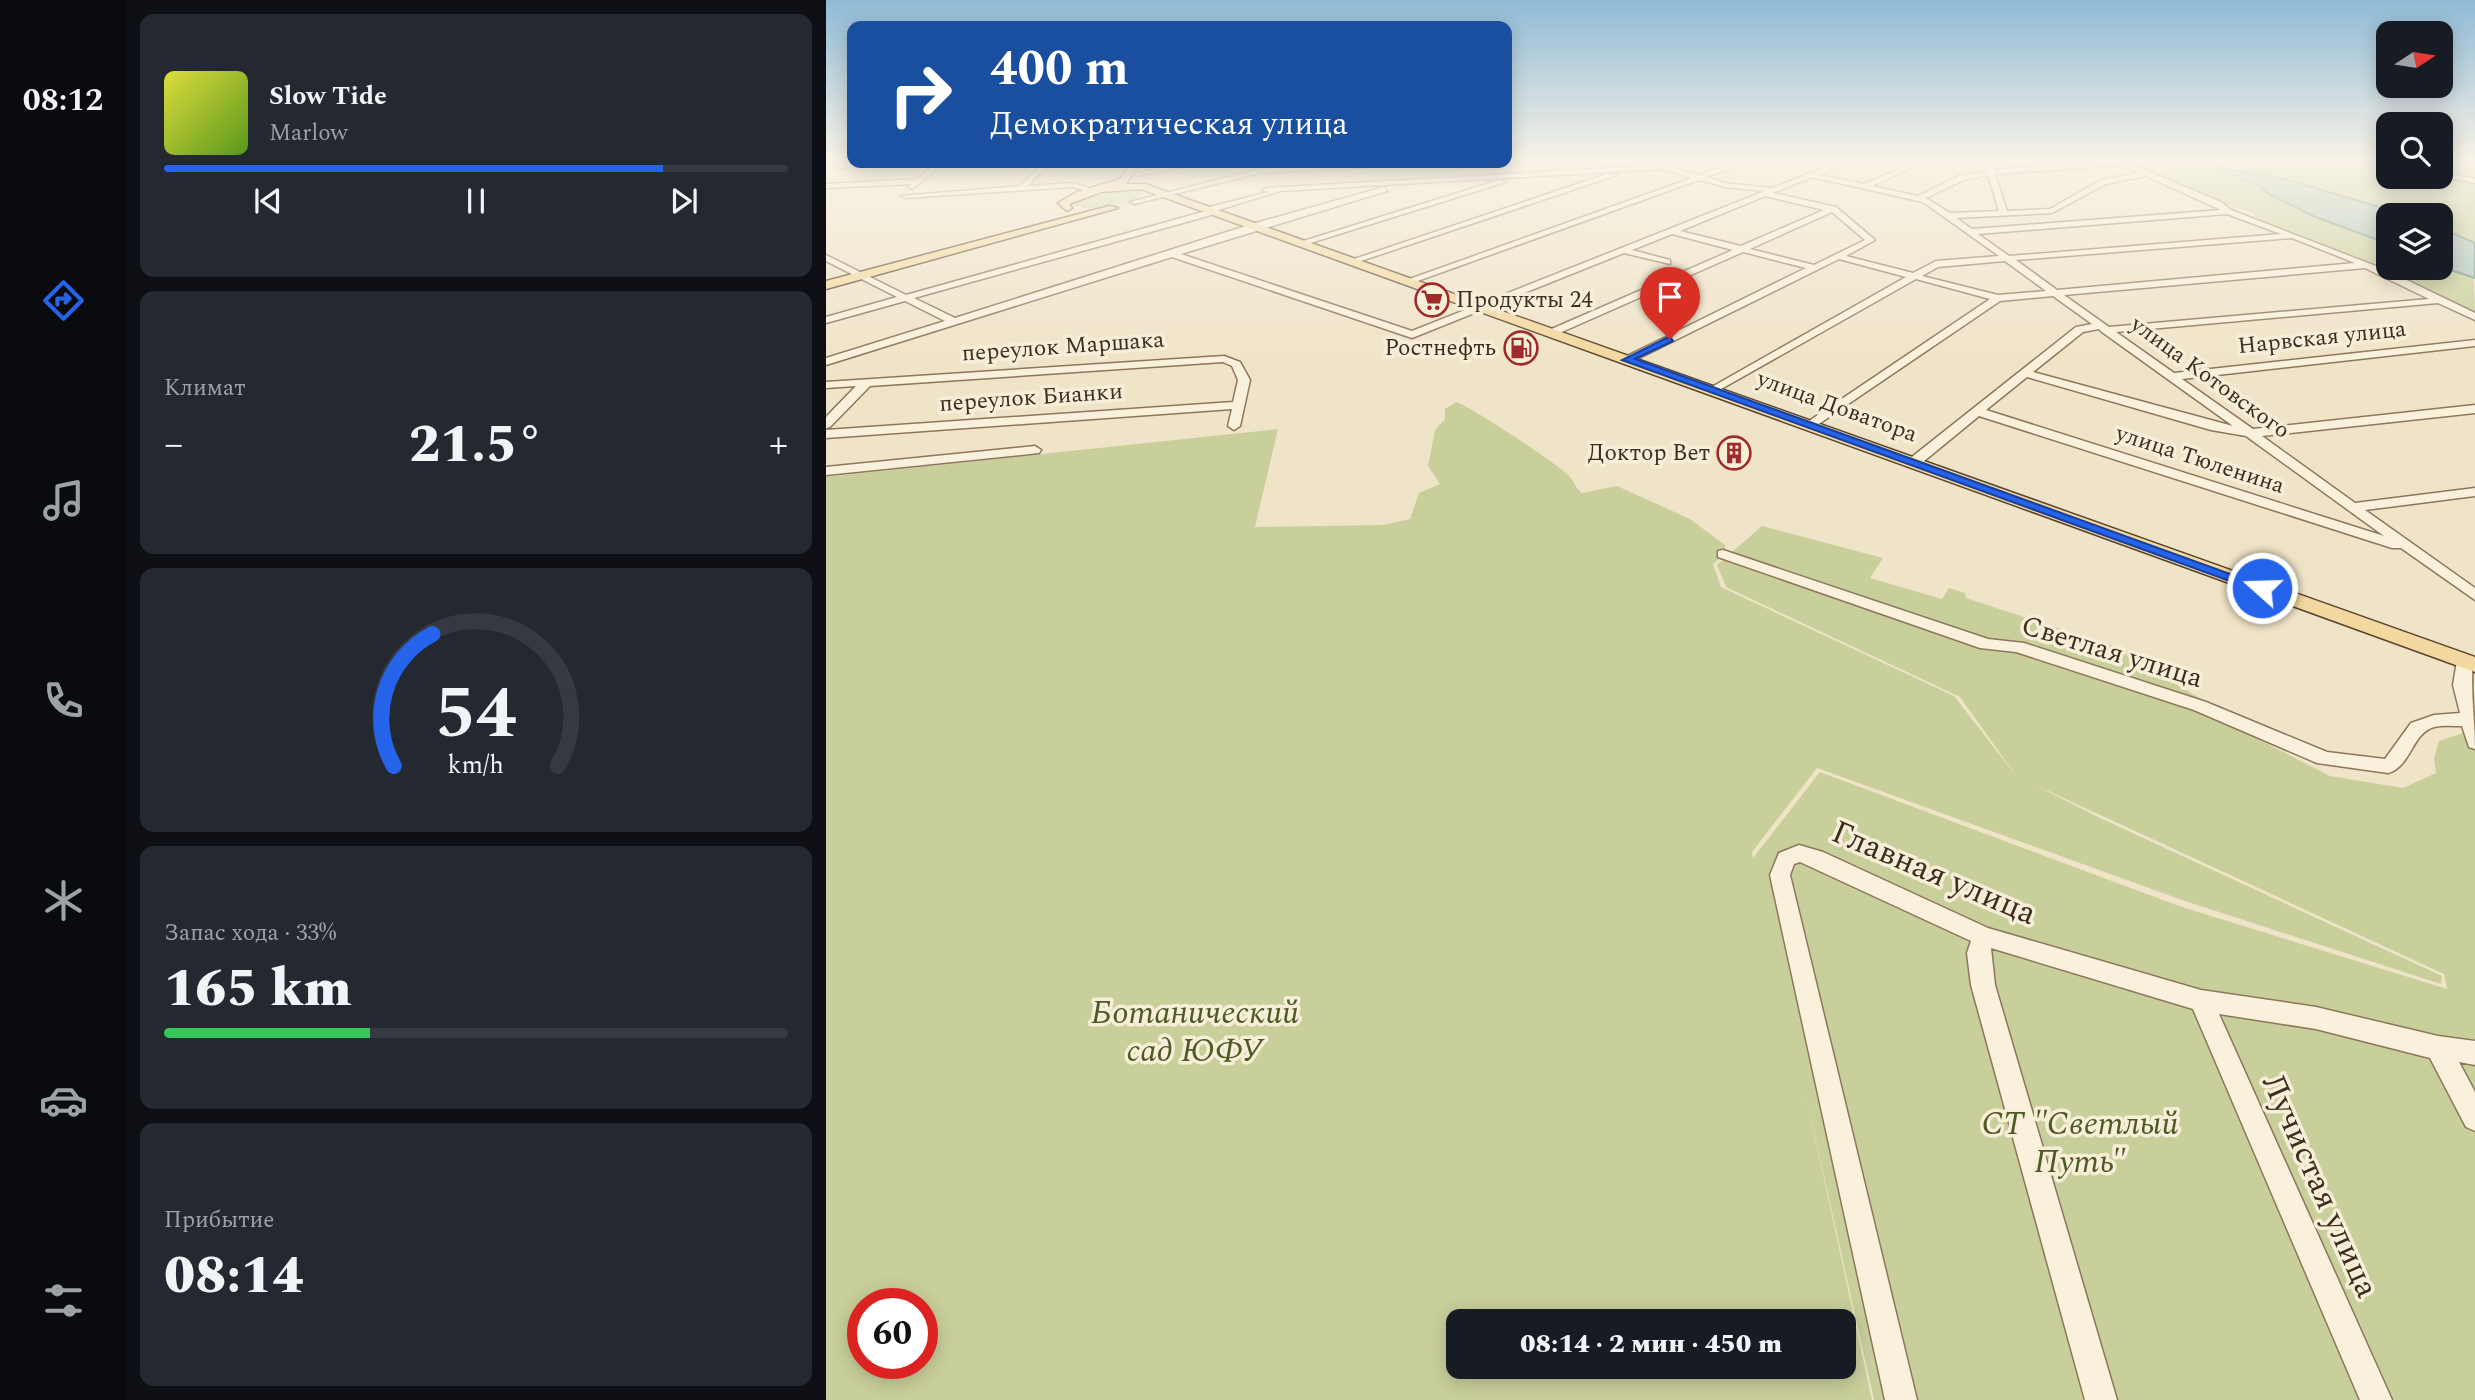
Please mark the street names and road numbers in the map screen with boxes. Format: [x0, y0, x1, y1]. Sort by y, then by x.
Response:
street label: улица Котовского [2122, 307, 2297, 448]
street label: Нарвская улица [2236, 312, 2408, 364]
street label: переулок Маршака [961, 322, 1165, 372]
street label: улица Доватора [1751, 361, 1922, 452]
street label: переулок Бианки [938, 374, 1124, 422]
street label: улица Тюленина [2110, 416, 2289, 504]
street label: Светлая улица [2016, 604, 2208, 700]
street label: Главная улица [1824, 807, 2044, 939]
street label: Лучистая улица [2248, 1066, 2392, 1306]

